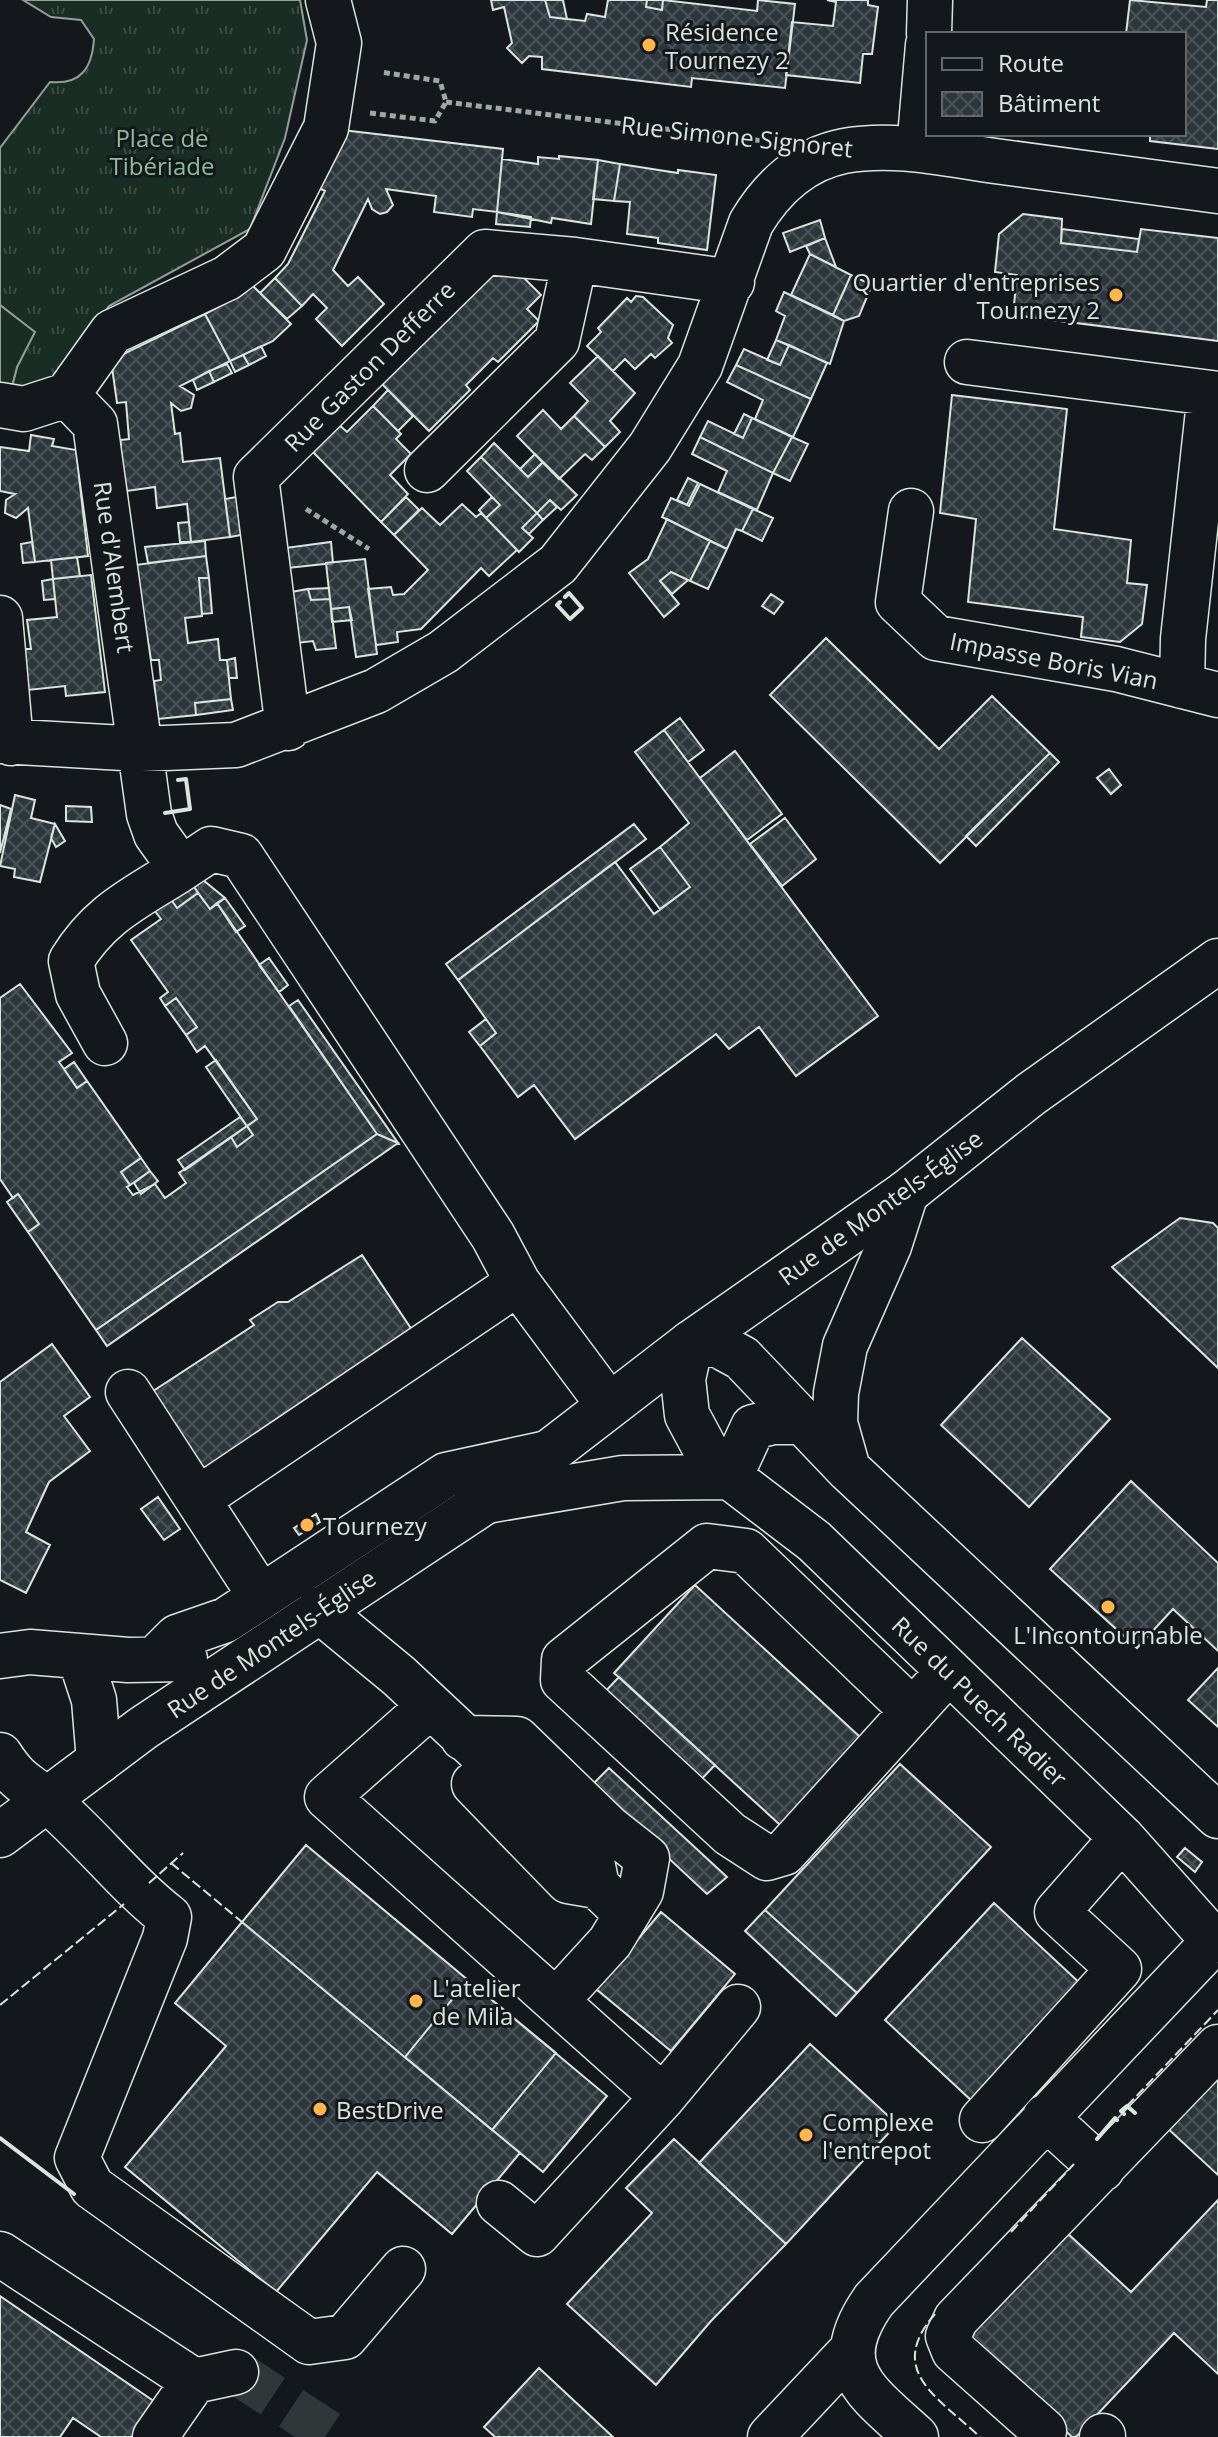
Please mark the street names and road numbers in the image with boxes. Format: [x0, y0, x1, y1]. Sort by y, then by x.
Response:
street label: Rue Simone Signoret [620, 107, 854, 165]
street label: Rue Gaston Defferre [276, 273, 462, 459]
street label: Rue d'Alembert [87, 479, 143, 655]
street label: Impasse Boris Vian [947, 624, 1161, 696]
street label: Rue de Montels-Église [771, 1122, 989, 1292]
street label: Rue de Montels-Église [160, 1561, 382, 1725]
street label: Rue du Puech Radier [885, 1609, 1075, 1794]

